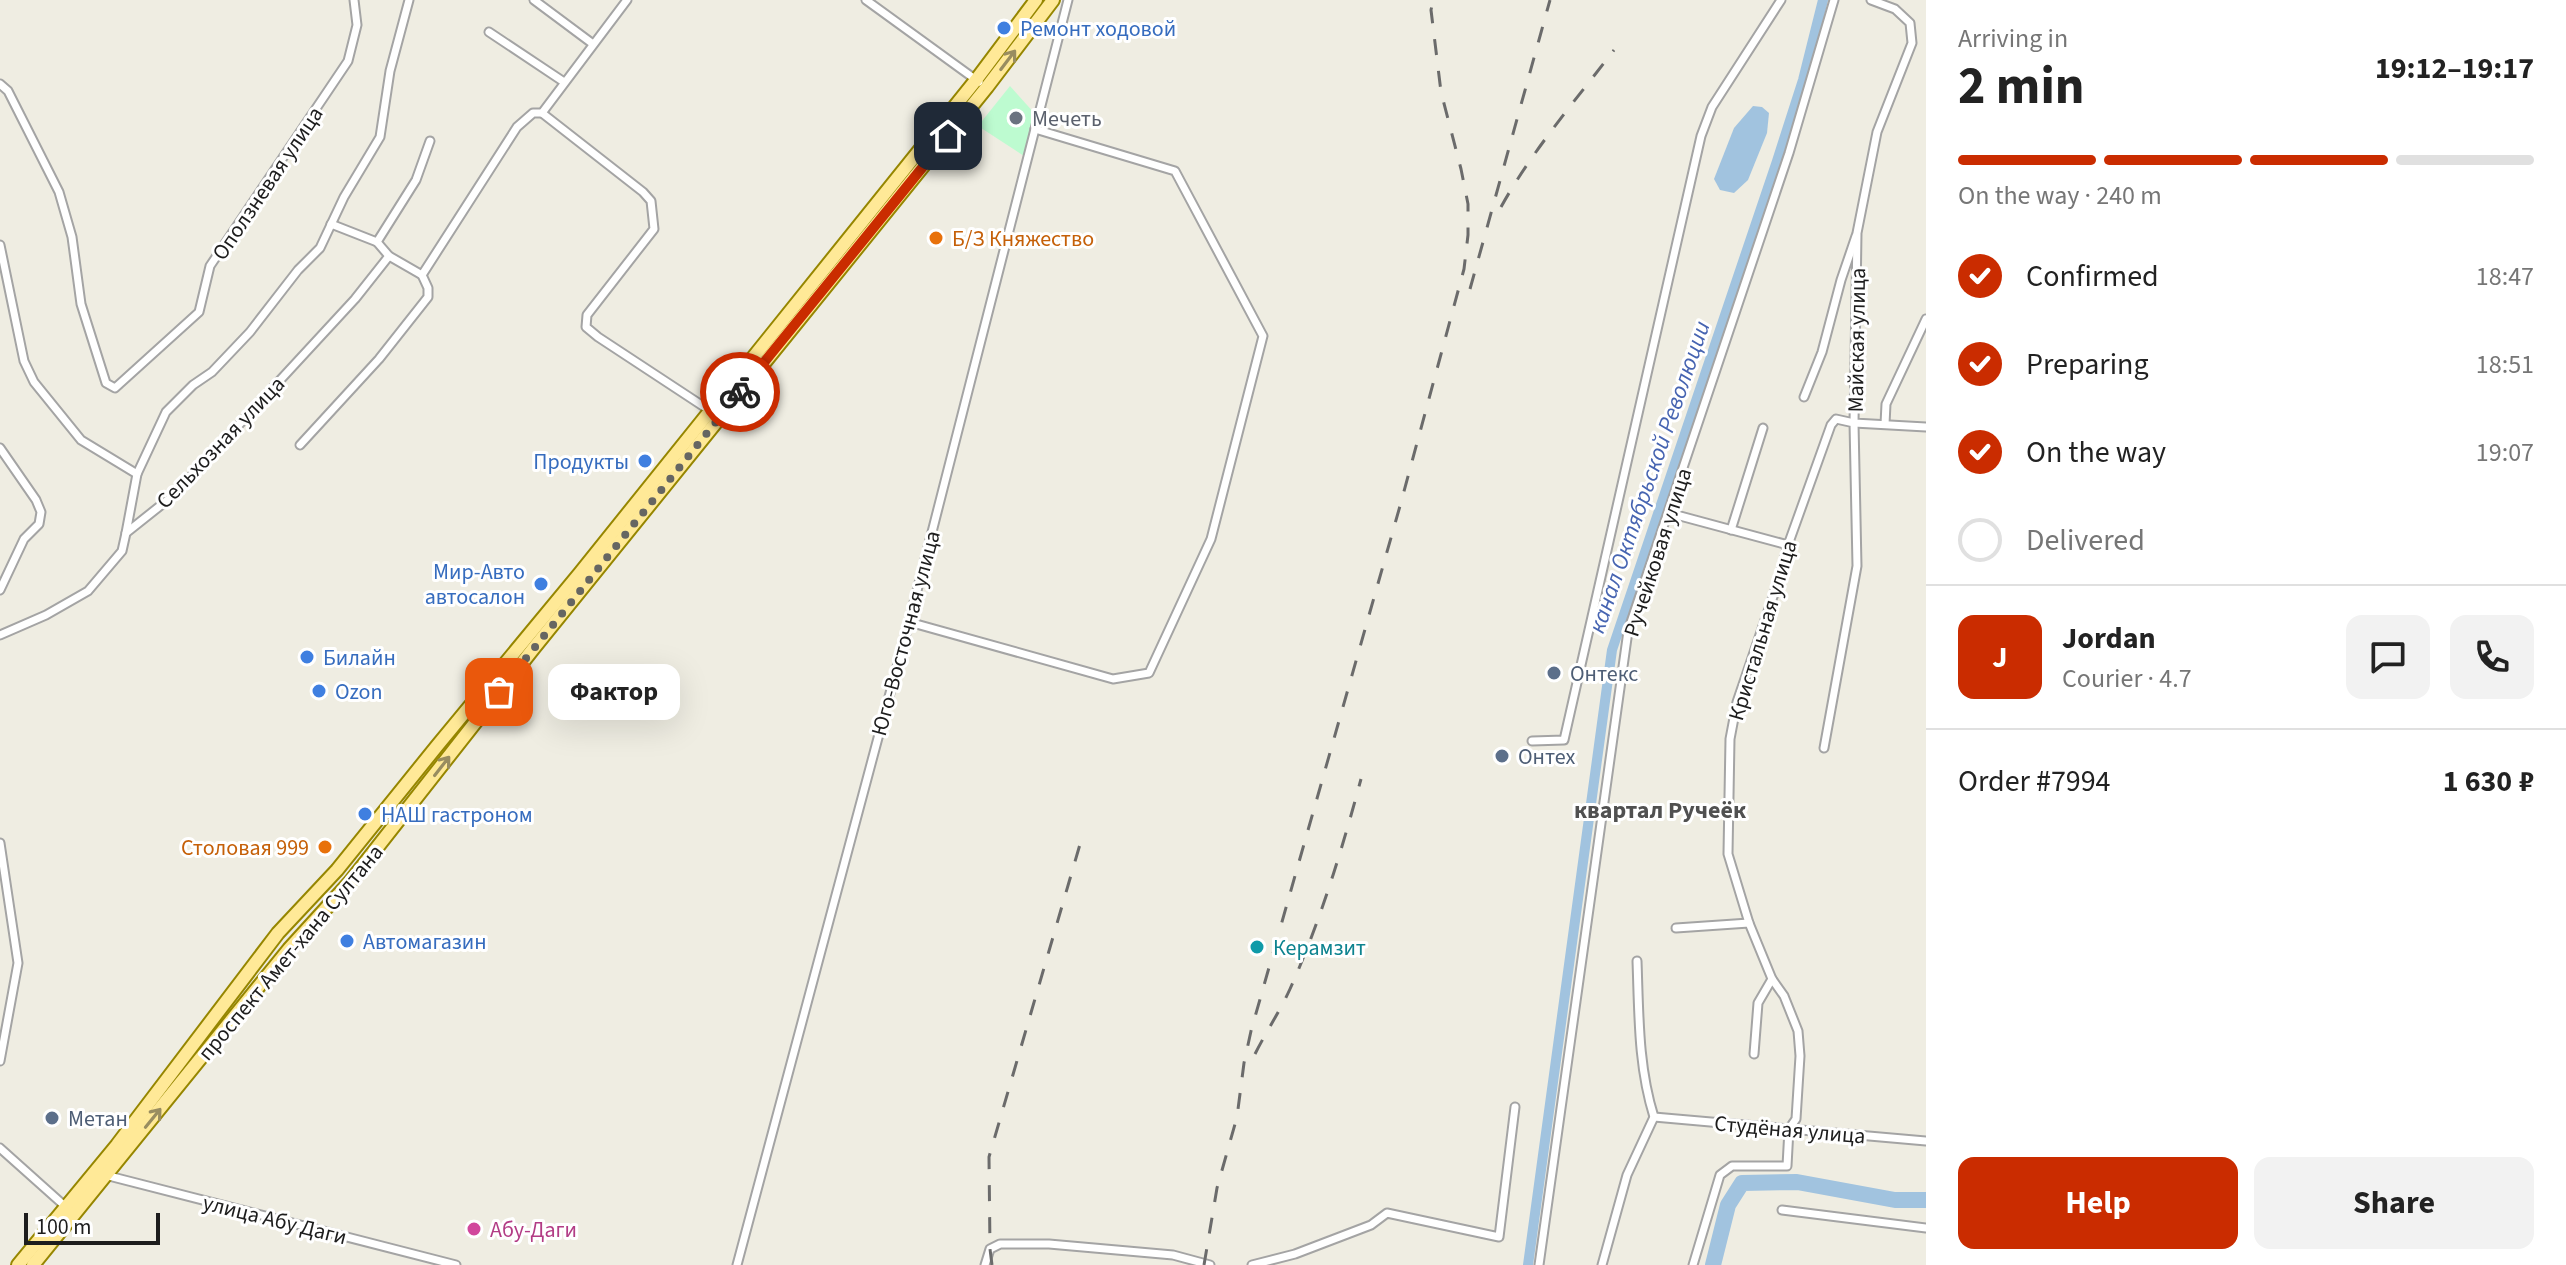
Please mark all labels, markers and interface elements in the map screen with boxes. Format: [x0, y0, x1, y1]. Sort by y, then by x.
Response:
place label: Ремонт ходовой [1020, 13, 1176, 45]
marker: Ремонт ходовой [995, 19, 1013, 37]
text: Arriving in [1958, 20, 2068, 57]
text: 19:12–19:17 [2375, 47, 2534, 90]
one-way arrow [999, 50, 1016, 71]
text: 2 min [1958, 50, 2085, 124]
street label: Оползневая улица [204, 100, 331, 267]
pin [914, 102, 982, 170]
place label: Мечеть [1032, 103, 1102, 135]
marker: Мечеть [1007, 109, 1025, 127]
icon: home [926, 114, 970, 158]
text: On the way · 240 m [1958, 177, 2162, 214]
place label: Б/З Княжество [952, 223, 1094, 255]
marker: Б/З Княжество [927, 229, 945, 247]
icon: check [1958, 254, 2002, 298]
text: Confirmed [2026, 255, 2159, 298]
text: 18:47 [2476, 258, 2534, 295]
street label: Майская улица [1840, 267, 1874, 413]
water label: канал Октябрьской Революции [1579, 316, 1719, 638]
icon: check [1958, 342, 2002, 386]
text: Preparing [2026, 343, 2149, 386]
text: 18:51 [2476, 346, 2534, 383]
courier [700, 352, 780, 432]
street label: Сельхозная улица [149, 369, 292, 516]
icon: bike [718, 370, 762, 414]
icon: check [1958, 430, 2002, 474]
text: On the way [2026, 431, 2166, 474]
text: 19:07 [2476, 434, 2534, 471]
place label: Продукты [533, 446, 629, 478]
marker: Продукты [636, 452, 654, 470]
street label: Ручейковая улица [1616, 464, 1700, 641]
text: Delivered [2026, 519, 2145, 562]
street label: Юго-Восточная улица [863, 527, 949, 740]
street label: Кристальная улица [1720, 536, 1806, 725]
place label: Мир-Авто автосалон [425, 556, 525, 613]
marker: Мир-Авто автосалон [532, 575, 550, 593]
button: chat [2346, 615, 2430, 699]
button: phone [2450, 615, 2534, 699]
text: Jordan [2062, 617, 2156, 660]
text: J [1992, 636, 2008, 679]
place label: Билайн [323, 642, 396, 674]
marker: Билайн [298, 648, 316, 666]
pin [465, 658, 533, 726]
place label: Онтекс [1570, 658, 1638, 690]
text: Courier · 4.7 [2062, 660, 2192, 697]
callout: Фактор [547, 664, 679, 720]
marker: Онтекс [1545, 664, 1563, 682]
icon: bag [477, 670, 521, 714]
text: Фактор [570, 673, 658, 710]
place label: Ozon [335, 676, 383, 708]
marker: Ozon [310, 682, 328, 700]
place label: Онтех [1518, 741, 1576, 773]
marker: Онтех [1493, 747, 1511, 765]
one-way arrow [434, 756, 451, 777]
text: Order #7994 [1958, 760, 2111, 803]
text: 1 630 ₽ [2443, 760, 2534, 803]
district label: квартал Ручеёк [1574, 793, 1747, 828]
place label: НАШ гастроном [381, 799, 533, 831]
marker: НАШ гастроном [356, 805, 374, 823]
place label: Столовая 999 [181, 832, 309, 864]
street label: проспект Амет-хана Султана [190, 837, 391, 1068]
marker: Столовая 999 [316, 838, 334, 856]
place label: Автомагазин [363, 926, 487, 958]
marker: Автомагазин [338, 932, 356, 950]
place label: Керамзит [1273, 932, 1366, 964]
marker: Керамзит [1248, 938, 1266, 956]
place label: Метан [68, 1103, 128, 1135]
street label: Студёная улица [1713, 1107, 1867, 1153]
one-way arrow [144, 1108, 162, 1129]
marker: Метан [43, 1109, 61, 1127]
button: Help [1958, 1157, 2238, 1249]
button: Share [2254, 1157, 2534, 1249]
street label: улица Абу Даги [199, 1187, 350, 1253]
scale bar [24, 1209, 160, 1245]
text: 100 m [36, 1211, 91, 1243]
place label: Абу-Даги [490, 1214, 577, 1246]
marker: Абу-Даги [465, 1220, 483, 1238]

